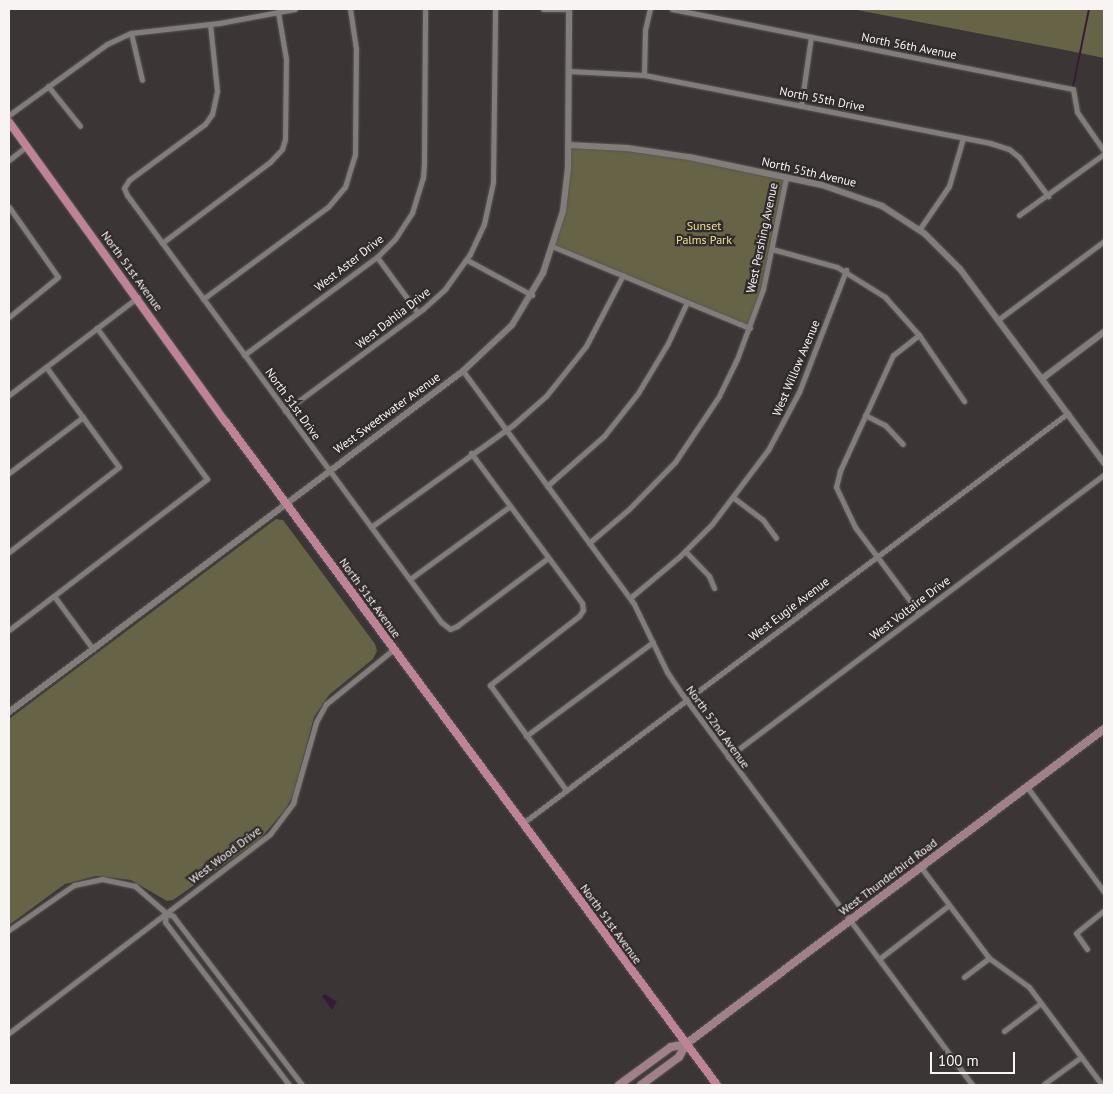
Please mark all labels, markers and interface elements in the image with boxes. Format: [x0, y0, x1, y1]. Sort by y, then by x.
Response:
street label: North 56th Avenue [860, 30, 958, 62]
street label: North 55th Drive [778, 84, 866, 114]
street label: North 55th Avenue [760, 154, 858, 190]
street label: West Pershing Avenue [743, 181, 781, 295]
park label: Sunset Palms Park [676, 219, 732, 247]
street label: North 51st Avenue [98, 228, 166, 314]
street label: West Aster Drive [311, 231, 387, 295]
street label: West Dahlia Drive [353, 284, 433, 352]
street label: West Willow Avenue [769, 317, 823, 419]
street label: North 51st Drive [262, 365, 324, 443]
street label: West Sweetwater Avenue [331, 369, 443, 457]
street label: North 51st Avenue [336, 555, 404, 641]
street label: West Voltaire Drive [867, 573, 953, 643]
street label: West Eugie Avenue [746, 574, 832, 644]
street label: North 52nd Avenue [683, 682, 753, 772]
street label: West Wood Drive [186, 823, 264, 887]
street label: West Thunderbird Road [836, 835, 940, 919]
street label: North 51st Avenue [577, 881, 645, 967]
scale bar [933, 1042, 1018, 1074]
text: 100 m [938, 1051, 979, 1070]

